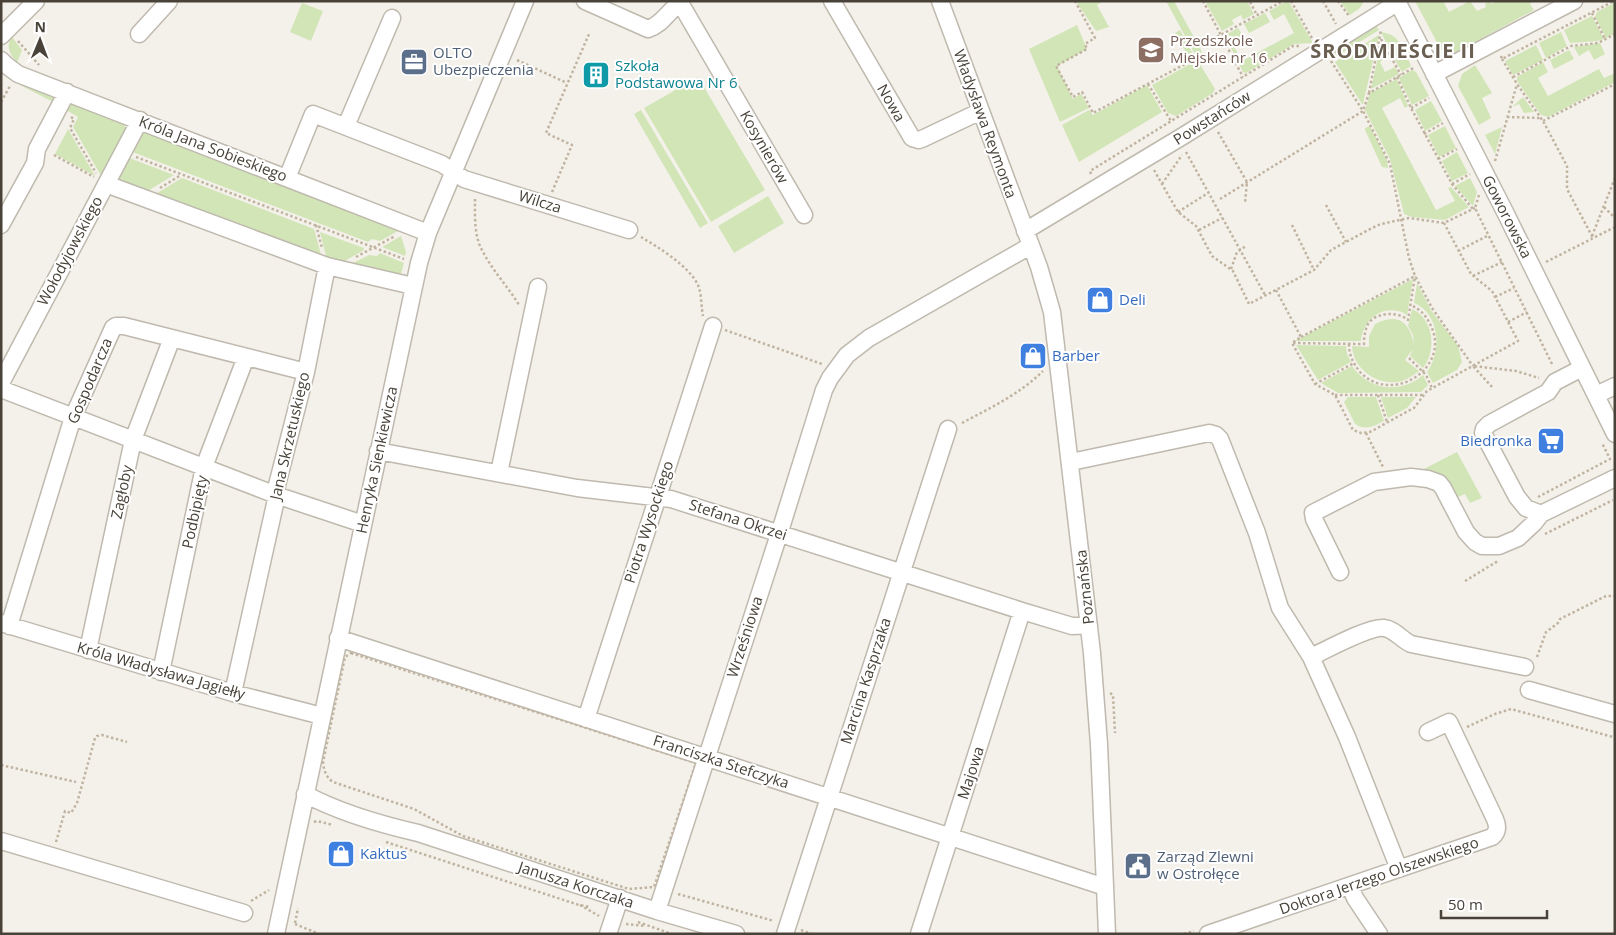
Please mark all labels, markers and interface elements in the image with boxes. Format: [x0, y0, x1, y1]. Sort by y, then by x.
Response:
north arrow [15, 15, 65, 65]
text: N [34, 17, 46, 36]
place label: Przedszkole Miejskie nr 16 [1170, 30, 1267, 67]
school or university icon: Przedszkole Miejskie nr 16 [1136, 35, 1166, 65]
district label: ŚRÓDMIEŚCIE II [1310, 37, 1476, 64]
place label: OLTO Ubezpieczenia [433, 42, 534, 79]
office icon: OLTO Ubezpieczenia [399, 47, 429, 77]
street label: Władysława Reymonta [950, 47, 1022, 201]
place label: Szkoła Podstawowa Nr 6 [615, 55, 737, 92]
building icon: Szkoła Podstawowa Nr 6 [581, 60, 611, 90]
street label: Nowa [873, 80, 911, 125]
street label: Powstańców [1169, 85, 1254, 149]
street label: Kosynierów [736, 106, 794, 187]
street label: Króla Jana Sobieskiego [136, 111, 290, 186]
street label: Goworowska [1478, 172, 1537, 262]
street label: Wilcza [516, 185, 564, 217]
street label: Wołodyjowskiego [32, 192, 106, 309]
shop icon: Deli [1085, 285, 1115, 315]
place label: Deli [1119, 289, 1146, 309]
street label: Gospodarcza [62, 335, 116, 427]
shop icon: Barber [1018, 341, 1048, 371]
place label: Barber [1052, 345, 1100, 365]
street label: Jana Skrzetuskiego [264, 370, 313, 504]
street label: Henryka Sienkiewicza [351, 384, 401, 535]
supermarket icon: Biedronka [1536, 426, 1566, 456]
place label: Biedronka [1460, 430, 1532, 450]
street label: Piotra Wysockiego [619, 458, 677, 585]
street label: Zagłoby [106, 463, 137, 521]
street label: Podbipięty [177, 473, 212, 550]
street label: Stefana Okrzei [687, 494, 790, 544]
street label: Poznańska [1070, 549, 1098, 626]
street label: Wrześniowa [721, 593, 767, 680]
street label: Marcina Kasprzaka [835, 615, 895, 747]
street label: Króla Władysława Jagiełły [75, 636, 248, 704]
street label: Franciszka Stefczyka [651, 730, 792, 792]
street label: Majowa [952, 744, 988, 802]
street label: Doktora Jerzego Olszewskiego [1276, 831, 1481, 919]
shop icon: Kaktus [326, 839, 356, 869]
place label: Kaktus [360, 843, 407, 863]
place label: Zarząd Zlewni w Ostrołęce [1157, 846, 1254, 883]
public building icon: Zarząd Zlewni w Ostrołęce [1123, 851, 1153, 881]
street label: Janusza Korczaka [514, 855, 637, 912]
scale bar [1441, 888, 1547, 920]
text: 50 m [1448, 894, 1483, 914]

